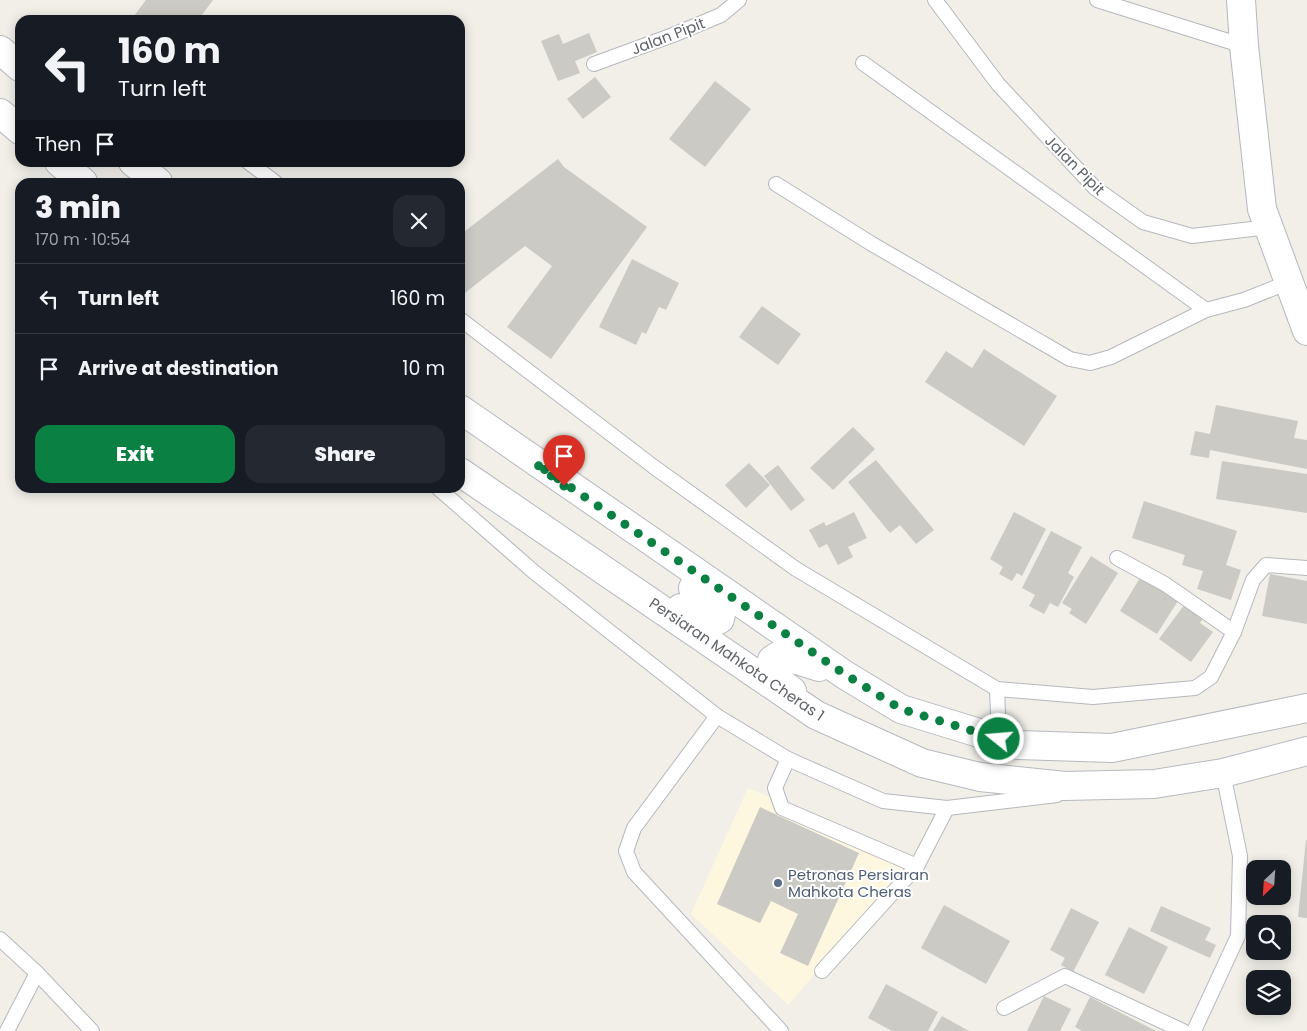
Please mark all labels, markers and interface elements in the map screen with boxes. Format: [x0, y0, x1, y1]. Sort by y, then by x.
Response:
street label: Jalan Pipit [628, 12, 708, 60]
text: 160 m [118, 26, 221, 75]
icon: left [35, 35, 100, 100]
text: Turn left [118, 73, 206, 104]
icon: arrive [91, 130, 119, 158]
street label: Jalan Pipit [1040, 130, 1110, 200]
text: Then [35, 131, 81, 158]
text: 3 min [35, 186, 121, 229]
button: close [393, 195, 445, 247]
text: 170 m · 10:54 [35, 228, 130, 251]
icon: left [35, 285, 63, 313]
text: Turn left [78, 285, 159, 312]
text: 160 m [390, 285, 445, 312]
icon: arrive [35, 355, 63, 383]
text: Arrive at destination [78, 355, 279, 382]
text: 10 m [402, 355, 445, 382]
button: Exit [35, 425, 235, 483]
button: Share [245, 425, 445, 483]
pin [543, 435, 585, 486]
icon: arrive [550, 442, 578, 470]
street label: Persiaran Mahkota Cheras 1 [645, 592, 829, 726]
position arrow [972, 712, 1024, 764]
north arrow [1246, 860, 1291, 905]
map controls [1246, 860, 1291, 1015]
place label: Petronas Persiaran Mahkota Cheras [788, 864, 929, 902]
marker: Petronas Persiaran Mahkota Cheras [772, 877, 784, 889]
button: search [1246, 915, 1291, 960]
button: layers [1246, 970, 1291, 1015]

